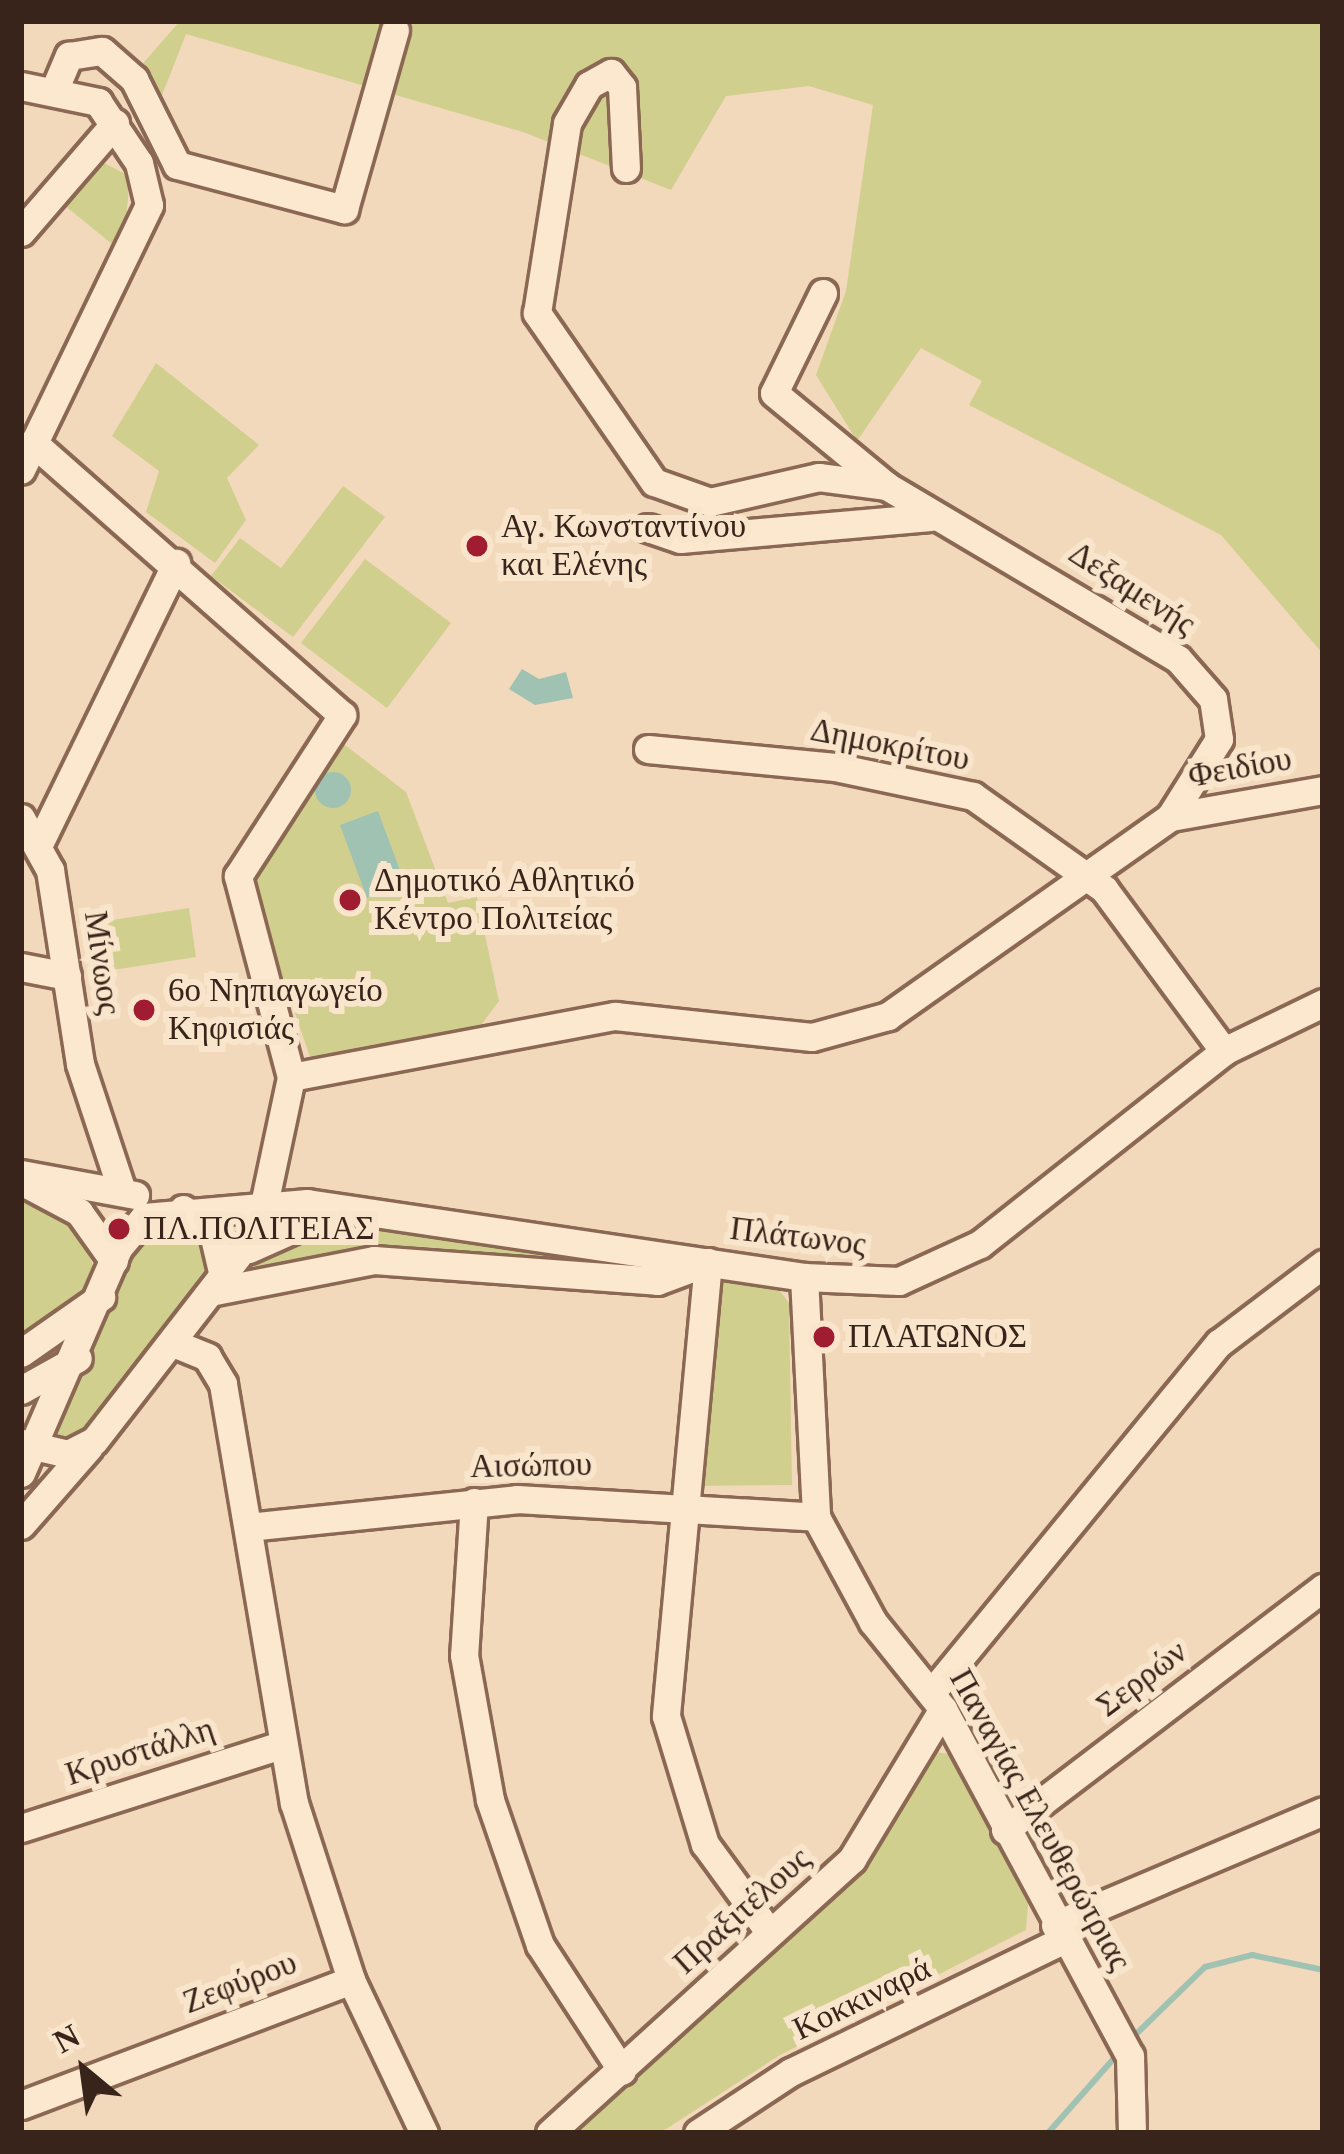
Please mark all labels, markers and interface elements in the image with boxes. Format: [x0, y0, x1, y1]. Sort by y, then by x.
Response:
place label: Αγ. Κωνσταντίνου και Ελένης [501, 507, 746, 585]
marker: Αγ. Κωνσταντίνου και Ελένης [464, 533, 490, 559]
street label: Δεξαμενής [1061, 534, 1203, 644]
street label: Δημοκρίτου [807, 710, 973, 780]
street label: Φειδίου [1185, 739, 1295, 797]
place label: Δημοτικό Αθλητικό Κέντρο Πολιτείας [374, 861, 637, 939]
marker: Δημοτικό Αθλητικό Κέντρο Πολιτείας [337, 887, 363, 913]
street label: Μίνωος [75, 909, 129, 1017]
place label: 6ο Νηπιαγωγείο Κηφισιάς [168, 971, 383, 1049]
marker: 6ο Νηπιαγωγείο Κηφισιάς [131, 997, 157, 1023]
place label: ΠΛ.ΠΟΛΙΤΕΙΑΣ [143, 1209, 374, 1249]
street label: Πλάτωνος [728, 1209, 868, 1265]
marker: ΠΛ.ΠΟΛΙΤΕΙΑΣ [106, 1216, 132, 1242]
place label: ΠΛΑΤΩΝΟΣ [848, 1317, 1027, 1357]
marker: ΠΛΑΤΩΝΟΣ [811, 1324, 837, 1350]
street label: Αισώπου [470, 1445, 592, 1487]
street label: Σερρών [1089, 1632, 1195, 1726]
street label: Παναγίας Ελευθερώτριας [941, 1662, 1139, 1978]
street label: Κρυστάλλη [61, 1709, 219, 1795]
street label: Πραξιτέλους [666, 1839, 818, 1983]
street label: Ζεφύρου [177, 1943, 303, 2023]
street label: Κοκκιναρά [787, 1949, 937, 2049]
north arrow [24, 2010, 144, 2130]
text: N [47, 2017, 86, 2060]

